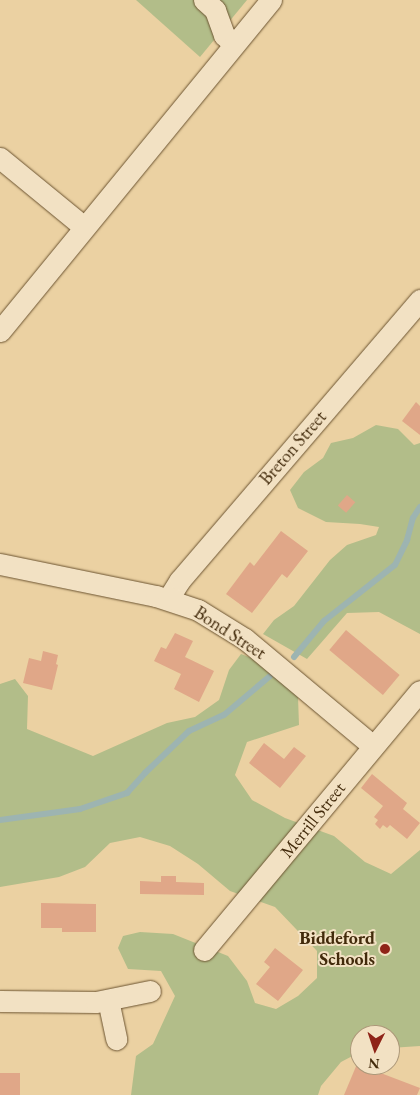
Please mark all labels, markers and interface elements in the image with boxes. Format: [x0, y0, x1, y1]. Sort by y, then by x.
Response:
street label: Breton Street [255, 407, 331, 489]
street label: Bond Street [190, 602, 270, 664]
street label: Merrill Street [276, 778, 350, 862]
place label: Biddeford Schools [299, 928, 375, 971]
marker: Biddeford Schools [379, 943, 391, 955]
north arrow [350, 1025, 400, 1075]
text: N [368, 1055, 380, 1073]

